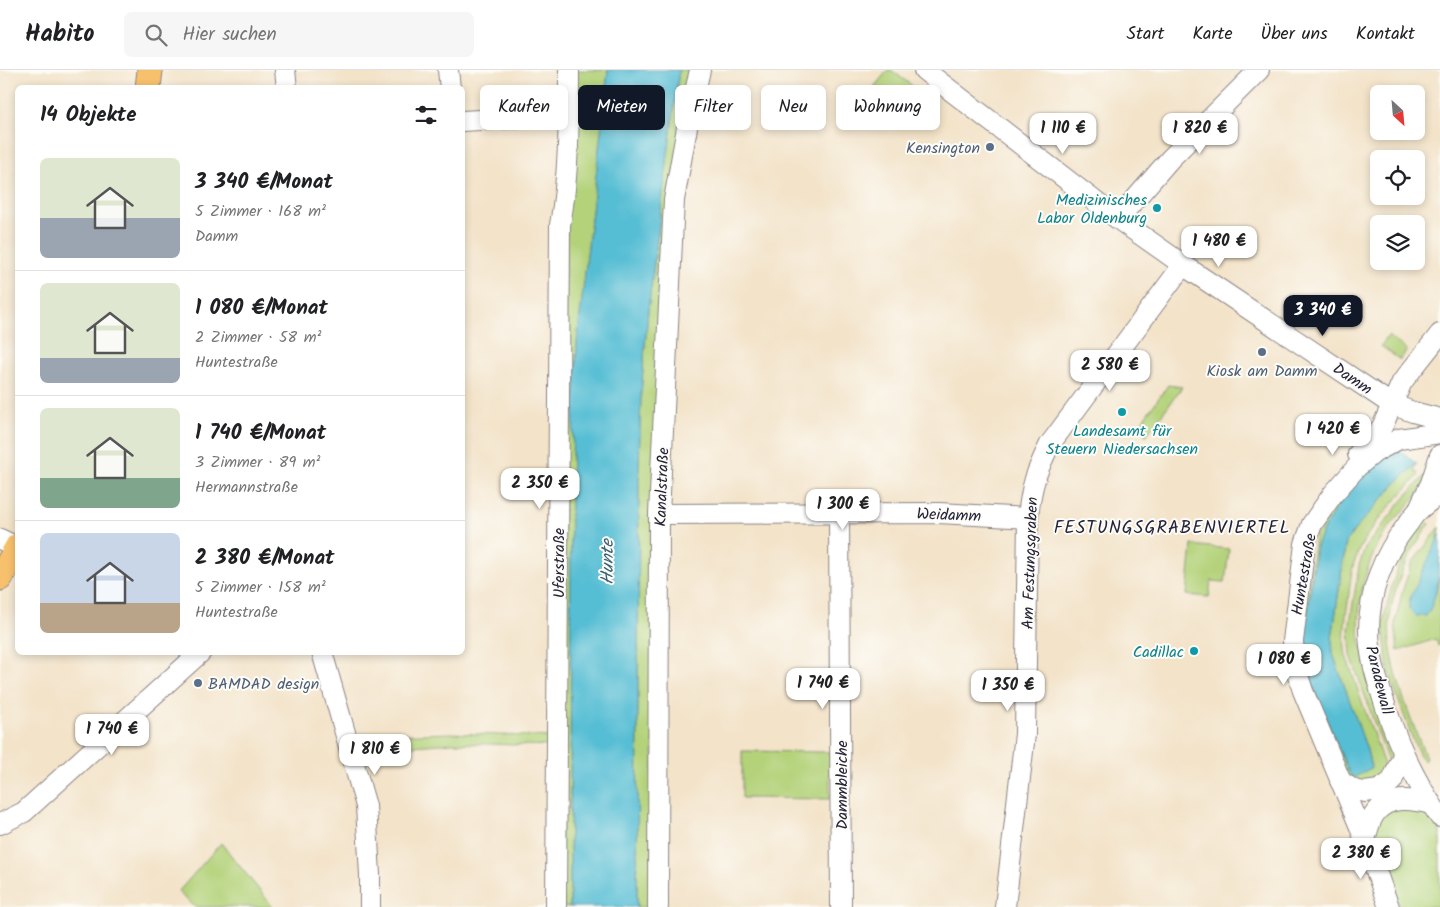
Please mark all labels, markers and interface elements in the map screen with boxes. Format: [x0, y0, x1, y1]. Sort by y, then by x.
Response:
search box [124, 12, 474, 57]
text: Habito [25, 15, 94, 54]
text: Hier suchen [182, 20, 277, 50]
text: Start [1126, 20, 1164, 49]
text: Karte [1192, 20, 1232, 49]
text: Über uns [1260, 20, 1328, 49]
text: Kontakt [1356, 20, 1415, 49]
icon: search [142, 21, 170, 49]
chip: Kaufen [480, 85, 568, 130]
chip: Mieten [578, 85, 665, 130]
chip: Filter [675, 85, 751, 130]
chip: Neu [761, 85, 826, 130]
chip: Wohnung [836, 85, 940, 130]
north arrow [1370, 85, 1425, 140]
map controls [1370, 85, 1425, 270]
text: 14 Objekte [40, 99, 137, 132]
icon: filters [412, 101, 440, 129]
pin: 1 110 € [1017, 112, 1109, 155]
pin: 1 820 € [1154, 112, 1246, 155]
text: 1 110 € [1040, 116, 1086, 141]
text: 1 820 € [1173, 116, 1227, 141]
place label: Kensington [906, 136, 980, 161]
marker: Kensington [984, 141, 996, 153]
button: locate [1370, 150, 1425, 205]
text: 3 340 €/Monat [195, 166, 333, 199]
icon: home [80, 178, 140, 238]
place label: Medizinisches Labor Oldenburg [1037, 188, 1147, 231]
text: 5 Zimmer · 168 m² [195, 199, 326, 224]
marker: Medizinisches Labor Oldenburg [1151, 202, 1163, 214]
button: layers [1370, 215, 1425, 270]
text: Damm [195, 224, 238, 249]
pin: 1 480 € [1173, 226, 1265, 268]
text: 1 480 € [1192, 229, 1246, 254]
text: 1 080 €/Monat [195, 292, 328, 325]
pin: 3 340 € [1277, 294, 1369, 337]
text: 3 340 € [1295, 298, 1351, 323]
icon: home [80, 303, 140, 363]
text: 2 Zimmer · 58 m² [195, 325, 321, 350]
marker: Kiosk am Damm [1256, 346, 1268, 358]
text: Huntestraße [195, 350, 278, 375]
pin: 2 580 € [1064, 350, 1156, 392]
text: 2 580 € [1081, 353, 1139, 378]
street label: Damm [1327, 357, 1377, 402]
place label: Kiosk am Damm [1206, 359, 1318, 384]
marker: Landesamt für Steuern Niedersachsen [1116, 406, 1128, 418]
pin: 1 420 € [1287, 414, 1379, 456]
text: 1 740 €/Monat [195, 417, 326, 450]
text: 1 420 € [1306, 417, 1360, 442]
place label: Landesamt für Steuern Niedersachsen [1046, 419, 1198, 462]
icon: home [80, 428, 140, 488]
street label: Kanalstraße [649, 447, 676, 527]
text: 3 Zimmer · 89 m² [195, 450, 320, 475]
pin: 2 350 € [494, 468, 586, 510]
text: 2 350 € [512, 471, 568, 496]
text: Hermannstraße [195, 475, 298, 500]
pin: 1 300 € [797, 488, 889, 531]
text: 1 300 € [817, 492, 869, 517]
street label: Am Festungsgraben [1016, 496, 1045, 630]
street label: Weidamm [916, 502, 982, 529]
district label: FESTUNGSGRABENVIERTEL [1054, 514, 1290, 543]
street label: Uferstraße [547, 528, 572, 598]
street label: Huntestraße [1285, 531, 1324, 617]
water label: Hunte [594, 537, 623, 585]
text: 2 380 €/Monat [195, 542, 335, 575]
icon: home [80, 553, 140, 613]
text: 5 Zimmer · 158 m² [195, 575, 326, 600]
text: Huntestraße [195, 600, 278, 625]
place label: Cadillac [1133, 640, 1184, 665]
street label: Paradewall [1358, 643, 1399, 718]
pin: 1 080 € [1238, 644, 1330, 686]
marker: Cadillac [1188, 645, 1200, 657]
text: 1 080 € [1257, 647, 1311, 672]
pin: 1 740 € [777, 668, 869, 710]
pin: 1 350 € [962, 670, 1054, 712]
text: 1 740 € [797, 671, 849, 696]
place label: BAMDAD design [208, 672, 319, 697]
text: 1 350 € [982, 673, 1034, 698]
marker: BAMDAD design [192, 677, 204, 689]
pin: 1 740 € [66, 714, 158, 756]
text: 1 740 € [86, 717, 138, 742]
pin: 1 810 € [329, 734, 421, 776]
text: 1 810 € [350, 737, 400, 762]
street label: Dammbleiche [830, 740, 855, 830]
pin: 2 380 € [1315, 838, 1407, 880]
text: 2 380 € [1332, 841, 1390, 866]

